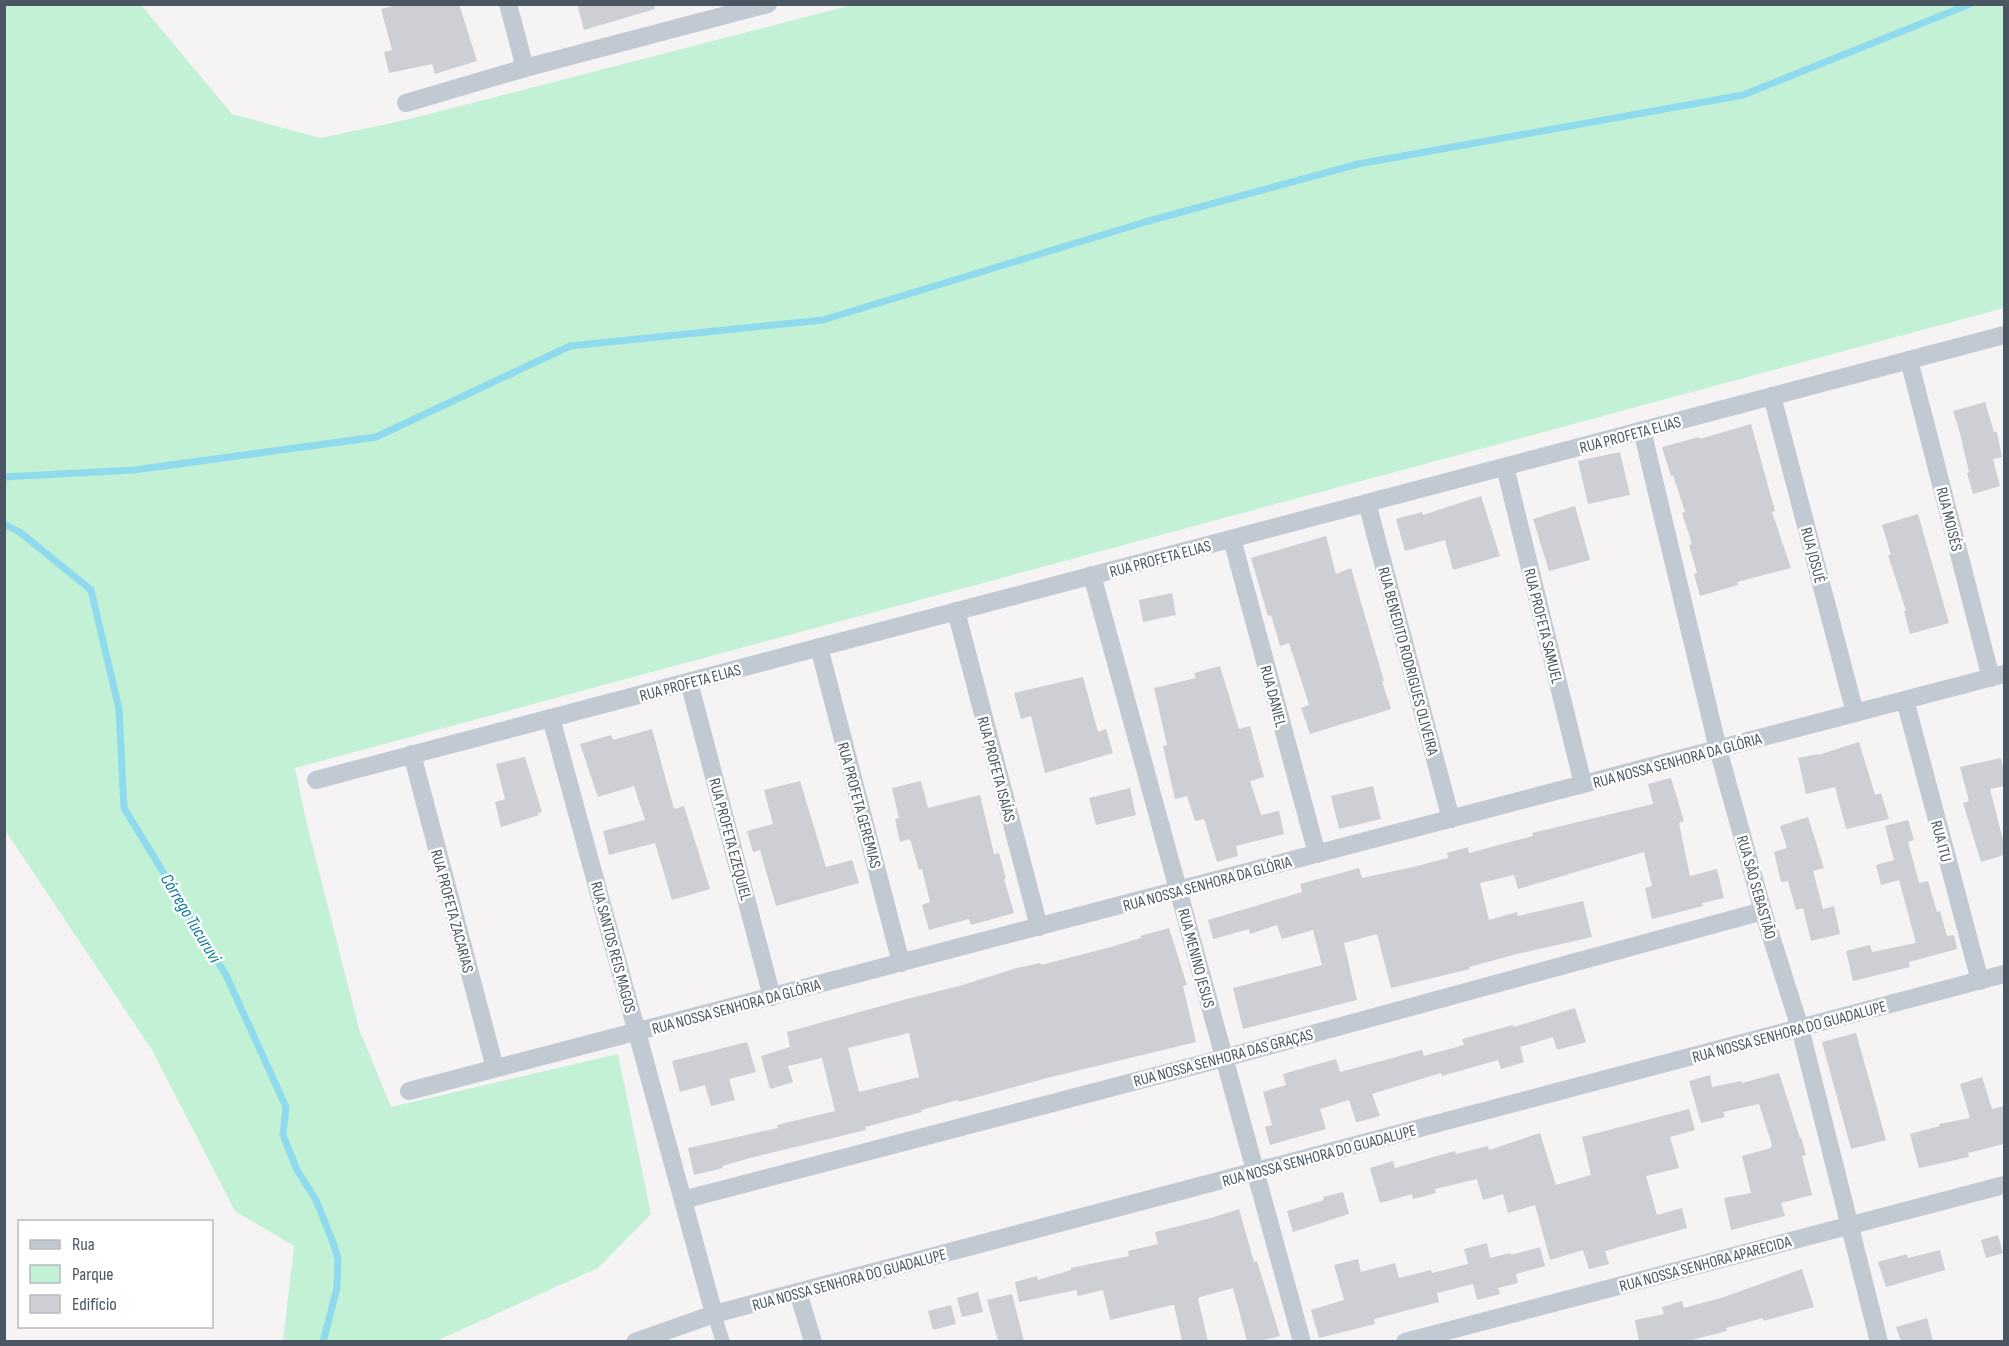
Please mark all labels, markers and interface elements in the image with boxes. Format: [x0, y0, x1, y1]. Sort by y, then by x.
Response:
street label: RUA PROFETA ELIAS [1578, 413, 1683, 458]
street label: RUA MOISÉS [1931, 485, 1966, 554]
street label: RUA JOSUÉ [1796, 525, 1829, 585]
street label: RUA PROFETA ELIAS [1108, 537, 1213, 582]
street label: RUA BENEDITO RODRIGUES OLIVEIRA [1373, 565, 1442, 758]
street label: RUA PROFETA SAMUEL [1519, 567, 1566, 686]
street label: RUA PROFETA ELIAS [638, 661, 743, 706]
street label: RUA DANIEL [1255, 664, 1290, 729]
street label: RUA PROFETA ISAÍAS [972, 715, 1019, 824]
street label: RUA NOSSA SENHORA DA GLÓRIA [1591, 730, 1764, 793]
street label: RUA PROFETA GEREMIAS [833, 740, 885, 871]
street label: RUA PROFETA EZEQUIEL [704, 776, 755, 903]
street label: RUA ITU [1926, 819, 1955, 864]
street label: RUA SÃO SEBASTIÃO [1732, 833, 1779, 942]
street label: RUA PROFETA ZACARIAS [426, 848, 477, 975]
street label: RUA NOSSA SENHORA DA GLÓRIA [1121, 853, 1294, 916]
water label: Córrego Tucuruvi [156, 870, 226, 967]
street label: RUA SANTOS REIS MAGOS [586, 880, 639, 1015]
street label: RUA MENINO JESUS [1173, 907, 1218, 1010]
street label: RUA NOSSA SENHORA DA GLÓRIA [650, 976, 823, 1039]
street label: RUA NOSSA SENHORA DO GUADALUPE [1690, 997, 1888, 1068]
street label: RUA NOSSA SENHORA DAS GRAÇAS [1132, 1025, 1315, 1092]
street label: RUA NOSSA SENHORA DO GUADALUPE [1220, 1121, 1418, 1192]
legend [18, 1220, 213, 1328]
street label: RUA NOSSA SENHORA APARECIDA [1617, 1232, 1793, 1297]
text: Rua [72, 1234, 95, 1255]
street label: RUA NOSSA SENHORA DO GUADALUPE [750, 1245, 948, 1316]
text: Parque [72, 1264, 113, 1285]
text: Edifício [72, 1294, 117, 1315]

